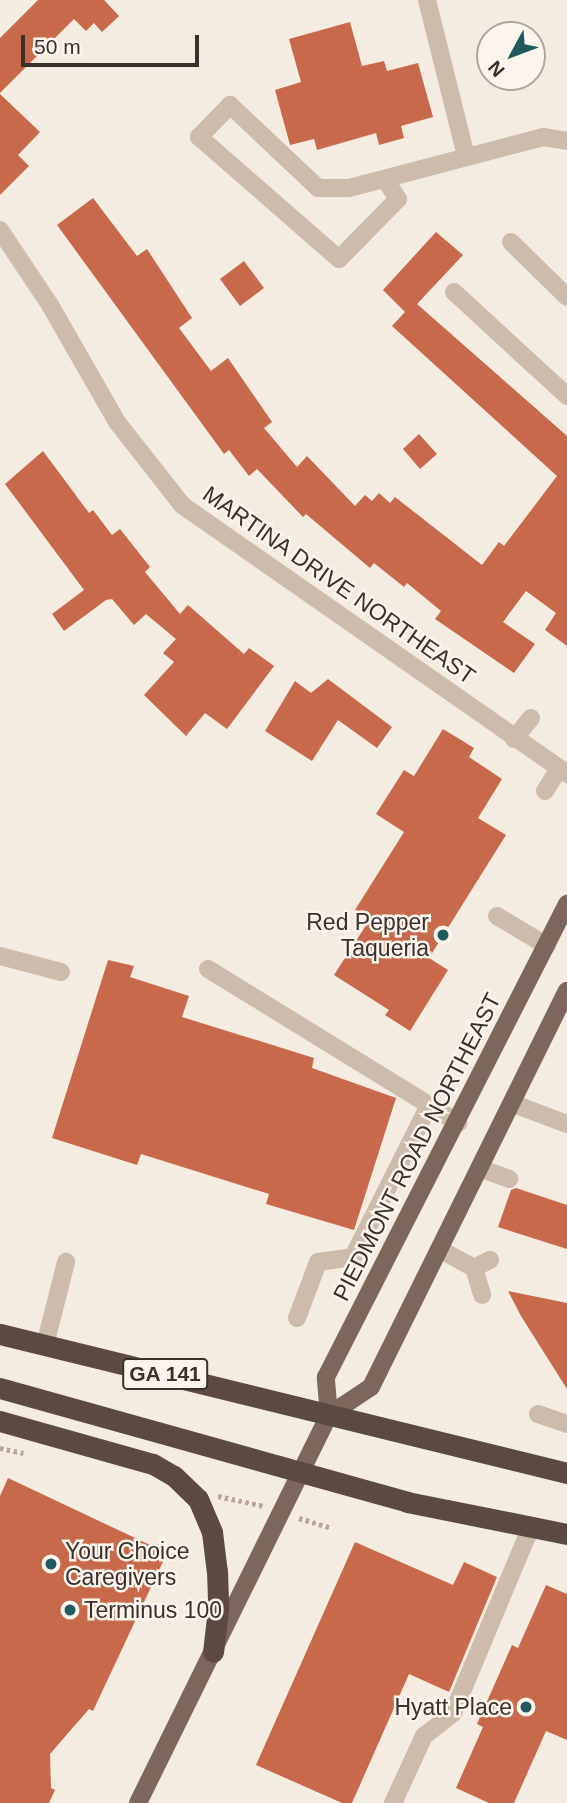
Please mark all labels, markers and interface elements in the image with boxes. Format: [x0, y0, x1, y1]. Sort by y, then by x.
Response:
scale bar [24, 21, 203, 65]
north arrow [476, 21, 546, 91]
text: 50 m [34, 35, 81, 58]
text: N [484, 57, 509, 81]
street label: MARTINA DRIVE NORTHEAST [197, 480, 481, 690]
place label: Red Pepper Taqueria [306, 908, 429, 962]
marker: Red Pepper Taqueria [435, 927, 451, 943]
street label: PIEDMONT ROAD NORTHEAST [327, 988, 507, 1306]
road number: GA 141 [121, 1356, 209, 1392]
place label: Your Choice Caregivers [65, 1537, 189, 1591]
marker: Your Choice Caregivers [43, 1556, 59, 1572]
place label: Terminus 100 [84, 1596, 222, 1624]
marker: Terminus 100 [62, 1602, 78, 1618]
place label: Hyatt Place [394, 1693, 512, 1721]
marker: Hyatt Place [518, 1699, 534, 1715]

